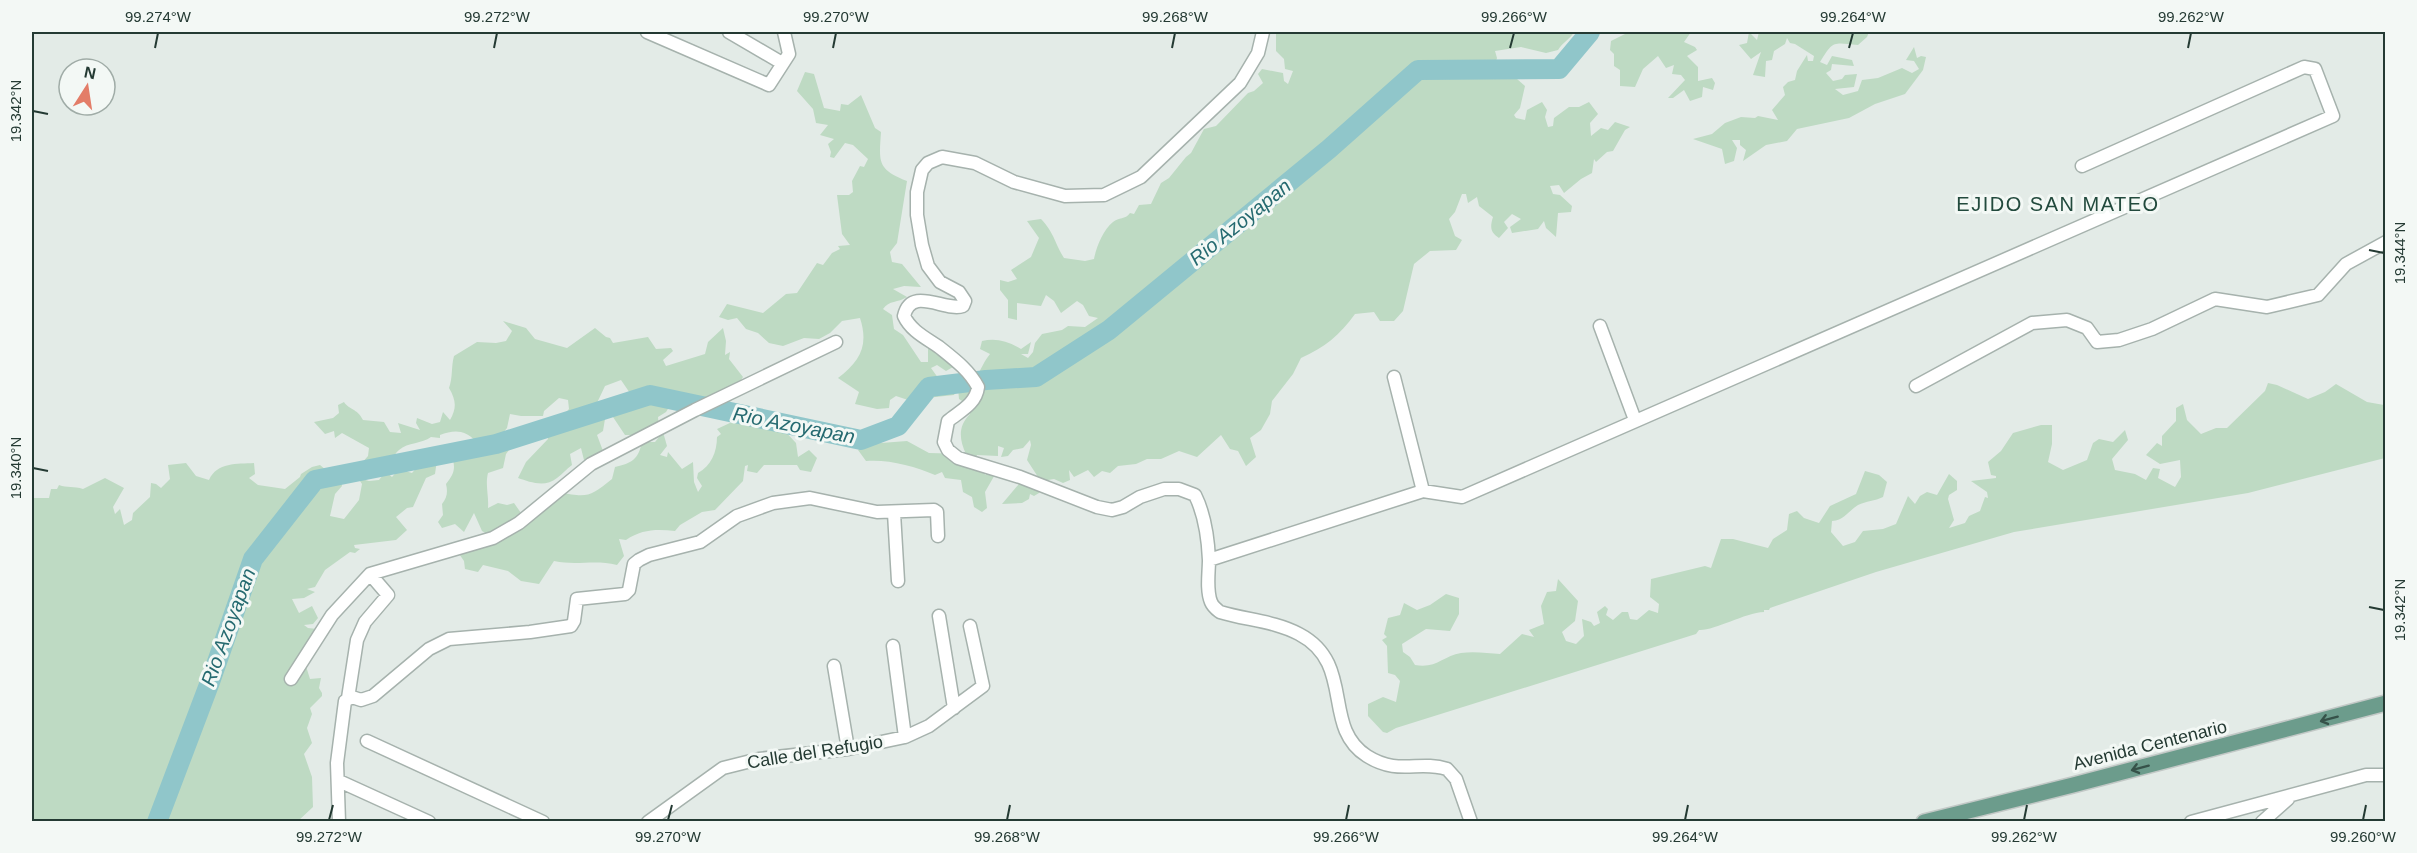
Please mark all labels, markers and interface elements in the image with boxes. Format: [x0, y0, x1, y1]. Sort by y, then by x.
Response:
text: 99.274°W [125, 8, 192, 25]
text: 99.272°W [464, 8, 531, 25]
text: 99.270°W [803, 8, 870, 25]
text: 99.268°W [1142, 8, 1209, 25]
text: 99.266°W [1481, 8, 1548, 25]
text: 99.264°W [1820, 8, 1887, 25]
text: 99.262°W [2158, 8, 2225, 25]
north arrow [57, 57, 117, 117]
text: N [83, 63, 97, 82]
text: 19.342°N [7, 80, 24, 142]
water label: Rio Azoyapan [1185, 175, 1295, 269]
district label: EJIDO SAN MATEO [1956, 193, 2160, 215]
text: 19.344°N [2391, 222, 2408, 284]
water label: Rio Azoyapan [731, 402, 857, 448]
text: 19.340°N [7, 437, 24, 499]
water label: Rio Azoyapan [196, 565, 260, 689]
text: 19.342°N [2391, 579, 2408, 641]
one-way arrow [2320, 713, 2339, 725]
street label: Avenida Centenario [2071, 716, 2229, 774]
street label: Calle del Refugio [746, 731, 884, 773]
one-way arrow [2131, 762, 2150, 774]
text: 99.272°W [296, 828, 363, 845]
text: 99.270°W [635, 828, 702, 845]
text: 99.268°W [974, 828, 1041, 845]
text: 99.266°W [1313, 828, 1380, 845]
text: 99.264°W [1652, 828, 1719, 845]
text: 99.262°W [1991, 828, 2058, 845]
text: 99.260°W [2330, 828, 2397, 845]

